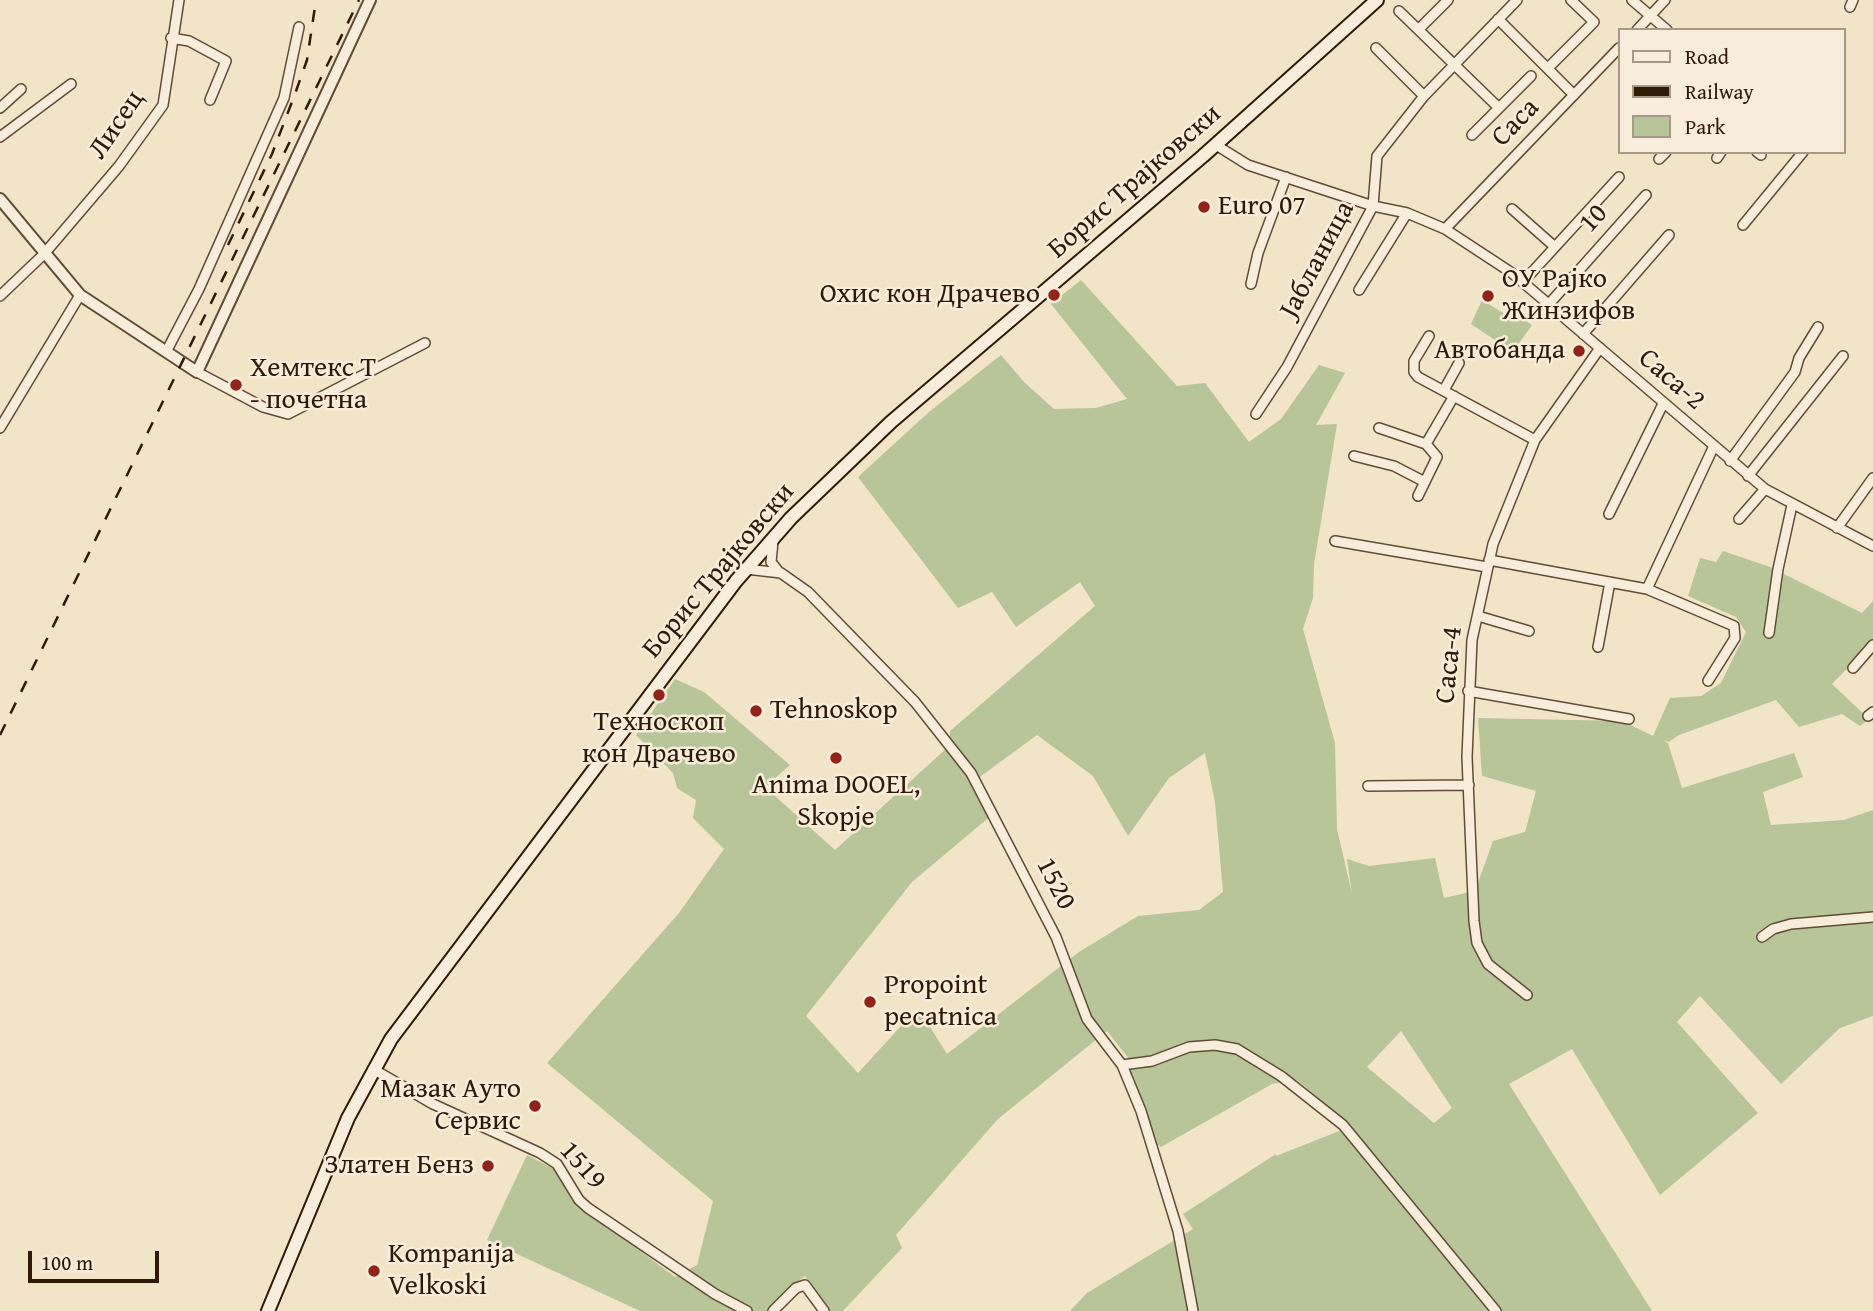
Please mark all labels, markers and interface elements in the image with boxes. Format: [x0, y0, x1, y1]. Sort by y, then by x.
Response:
legend [1618, 28, 1845, 154]
text: Road [1685, 41, 1729, 72]
text: Railway [1685, 76, 1754, 107]
street label: Лисец [82, 84, 152, 166]
street label: Саса [1485, 92, 1547, 154]
street label: Борис Трајковски [1042, 98, 1228, 266]
text: Park [1685, 111, 1726, 142]
place label: Euro 07 [1218, 190, 1306, 224]
street label: Јабланица [1273, 196, 1363, 324]
street label: 10 [1572, 198, 1616, 240]
marker: Euro 07 [1196, 199, 1212, 215]
place label: ОУ Рајко Жинзифов [1502, 263, 1635, 329]
place label: Охис кон Драчево [820, 278, 1040, 312]
marker: Охис кон Драчево [1046, 287, 1062, 303]
marker: ОУ Рајко Жинзифов [1480, 288, 1496, 304]
place label: Автобанда [1434, 334, 1565, 368]
street label: Саса-2 [1631, 342, 1711, 418]
marker: Автобанда [1571, 343, 1587, 359]
place label: Хемтекс Т - почетна [250, 352, 376, 418]
marker: Хемтекс Т - почетна [228, 377, 244, 393]
street label: Борис Трајковски [636, 477, 802, 665]
street label: Саса-4 [1429, 625, 1471, 705]
marker: Техноскоп кон Драчево [651, 687, 667, 703]
place label: Tehnoskop [770, 694, 898, 728]
marker: Tehnoskop [748, 703, 764, 719]
place label: Техноскоп кон Драчево [582, 706, 736, 772]
marker: Anima DOOEL, Skopje [828, 750, 844, 766]
place label: Anima DOOEL, Skopje [752, 769, 920, 835]
street label: 1520 [1028, 852, 1082, 916]
place label: Propoint pecatnica [884, 969, 997, 1035]
marker: Propoint pecatnica [862, 994, 878, 1010]
place label: Мазак Ауто Сервис [380, 1073, 521, 1139]
marker: Мазак Ауто Сервис [527, 1098, 543, 1114]
street label: 1519 [551, 1135, 613, 1197]
place label: Златен Бенз [324, 1149, 474, 1183]
marker: Златен Бенз [480, 1158, 496, 1174]
scale bar [32, 1238, 163, 1282]
place label: Kompanija Velkoski [388, 1238, 514, 1304]
text: 100 m [41, 1247, 93, 1278]
marker: Kompanija Velkoski [366, 1263, 382, 1279]

